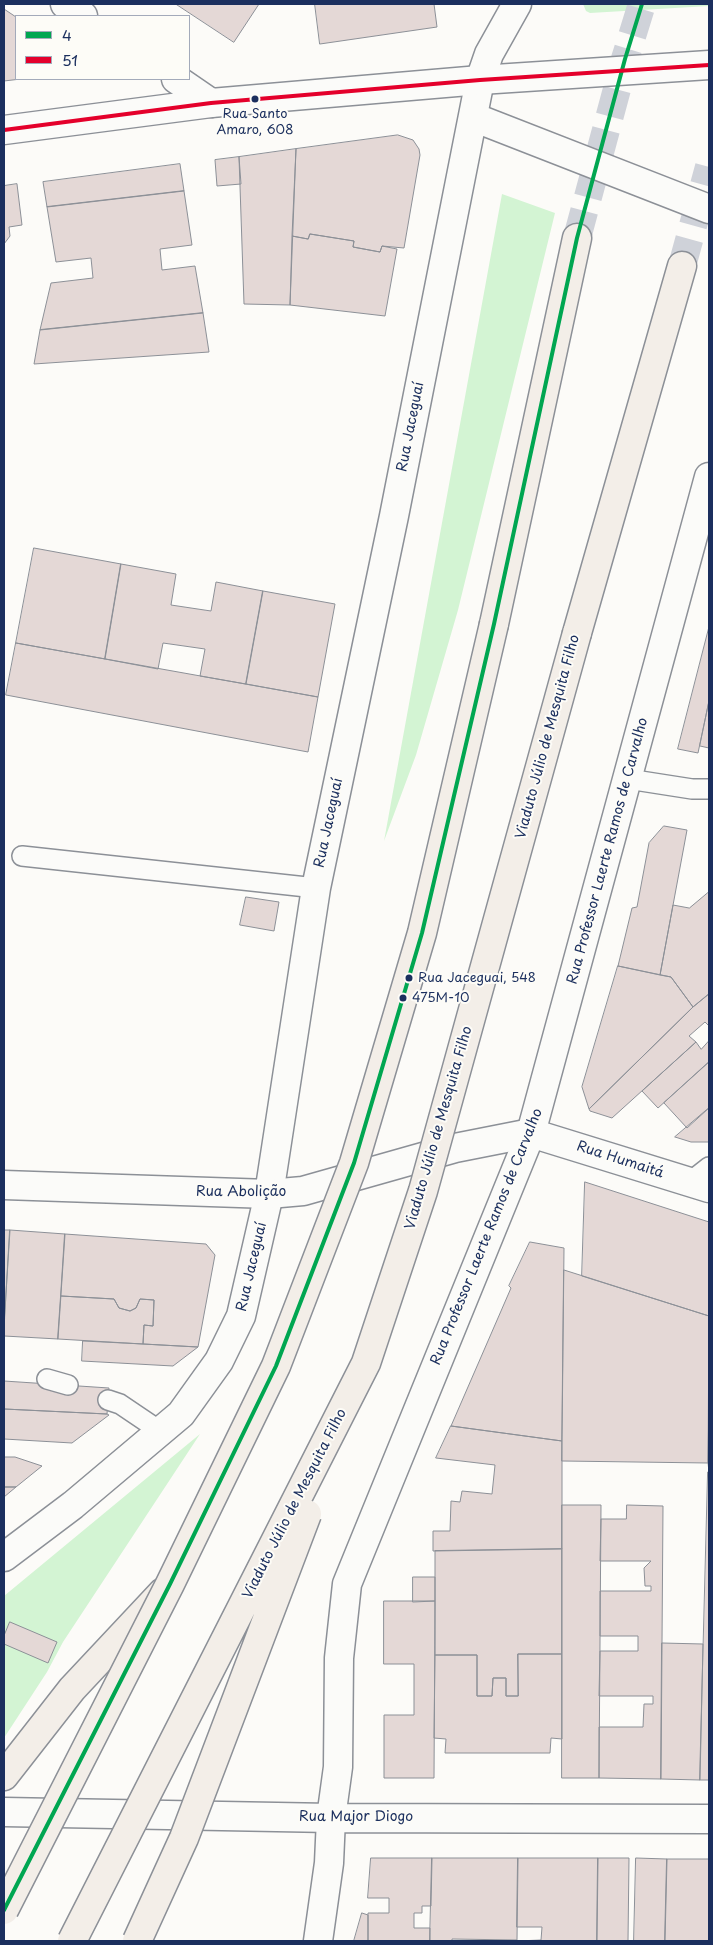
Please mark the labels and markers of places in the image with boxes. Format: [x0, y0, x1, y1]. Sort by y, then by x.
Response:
marker: Rua Santo Amaro, 608 [250, 94, 260, 104]
place label: Rua Santo Amaro, 608 [216, 106, 294, 137]
place label: Rua Jaceguai, 548 [418, 970, 536, 986]
marker: Rua Jaceguai, 548 [404, 973, 414, 983]
place label: 475M-10 [412, 990, 470, 1006]
marker: 475M-10 [398, 993, 408, 1003]

